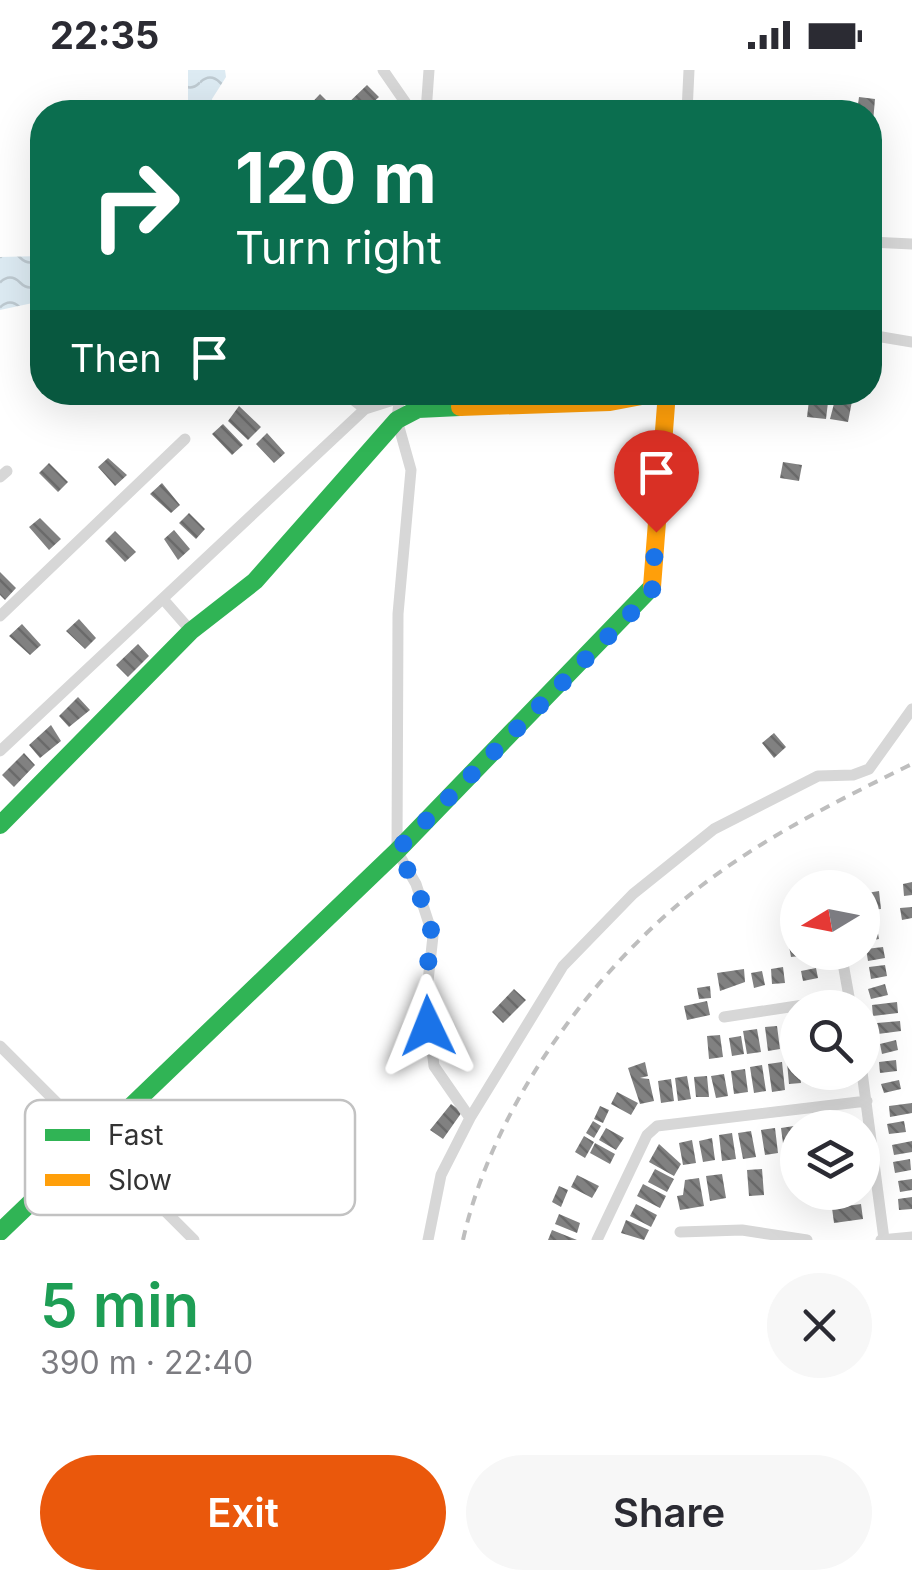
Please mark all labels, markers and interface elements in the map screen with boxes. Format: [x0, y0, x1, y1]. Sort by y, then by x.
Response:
text: 22:35 [50, 12, 159, 58]
text: 120 m [235, 135, 437, 220]
icon: right [70, 140, 200, 270]
text: Turn right [235, 220, 442, 275]
icon: arrive [182, 330, 237, 385]
text: Then [70, 335, 162, 381]
pin [614, 430, 699, 533]
icon: arrive [629, 445, 684, 500]
north arrow [780, 870, 880, 970]
map controls [780, 870, 880, 1210]
position arrow [376, 974, 480, 1078]
button: search [780, 990, 880, 1090]
legend [25, 1100, 355, 1215]
button: layers [780, 1110, 880, 1210]
text: Fast [108, 1118, 164, 1152]
text: Slow [108, 1163, 172, 1197]
text: 5 min [40, 1269, 199, 1341]
button: close [767, 1273, 872, 1378]
text: 390 m · 22:40 [40, 1343, 253, 1382]
button: Exit [40, 1455, 446, 1570]
button: Share [466, 1455, 872, 1570]

